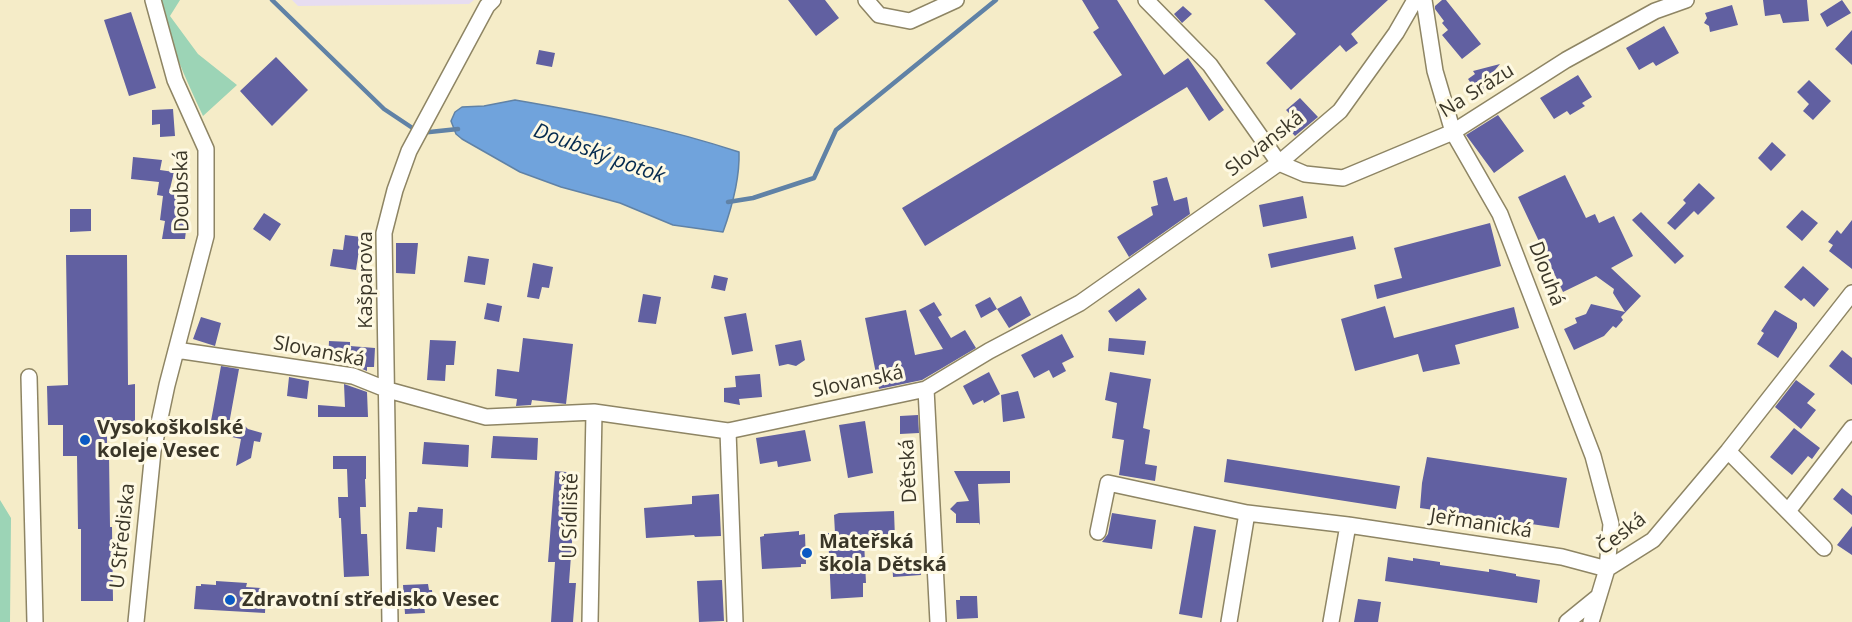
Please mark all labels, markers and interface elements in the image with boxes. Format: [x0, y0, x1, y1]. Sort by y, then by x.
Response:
street label: Na Srázu [1435, 59, 1519, 123]
street label: Slovanská [1221, 106, 1309, 182]
water label: Doubský potok [530, 119, 668, 189]
street label: Doubská [169, 150, 195, 232]
street label: Kašparova [354, 231, 378, 329]
street label: Dlouhá [1523, 238, 1569, 310]
street label: Slovanská [271, 331, 367, 373]
street label: Slovanská [810, 361, 906, 403]
place label: Vysokoškolské koleje Vesec [97, 416, 243, 463]
marker: Vysokoškolské koleje Vesec [78, 433, 92, 447]
street label: Dětská [895, 438, 923, 504]
street label: U Sídliště [558, 473, 584, 559]
street label: U Střediska [106, 482, 140, 590]
street label: Jeřmanická [1428, 504, 1534, 544]
street label: Česká [1593, 508, 1651, 560]
place label: Mateřská škola Dětská [819, 530, 947, 577]
marker: Mateřská škola Dětská [800, 546, 814, 560]
place label: Zdravotní středisko Vesec [242, 588, 499, 612]
marker: Zdravotní středisko Vesec [223, 593, 237, 607]

